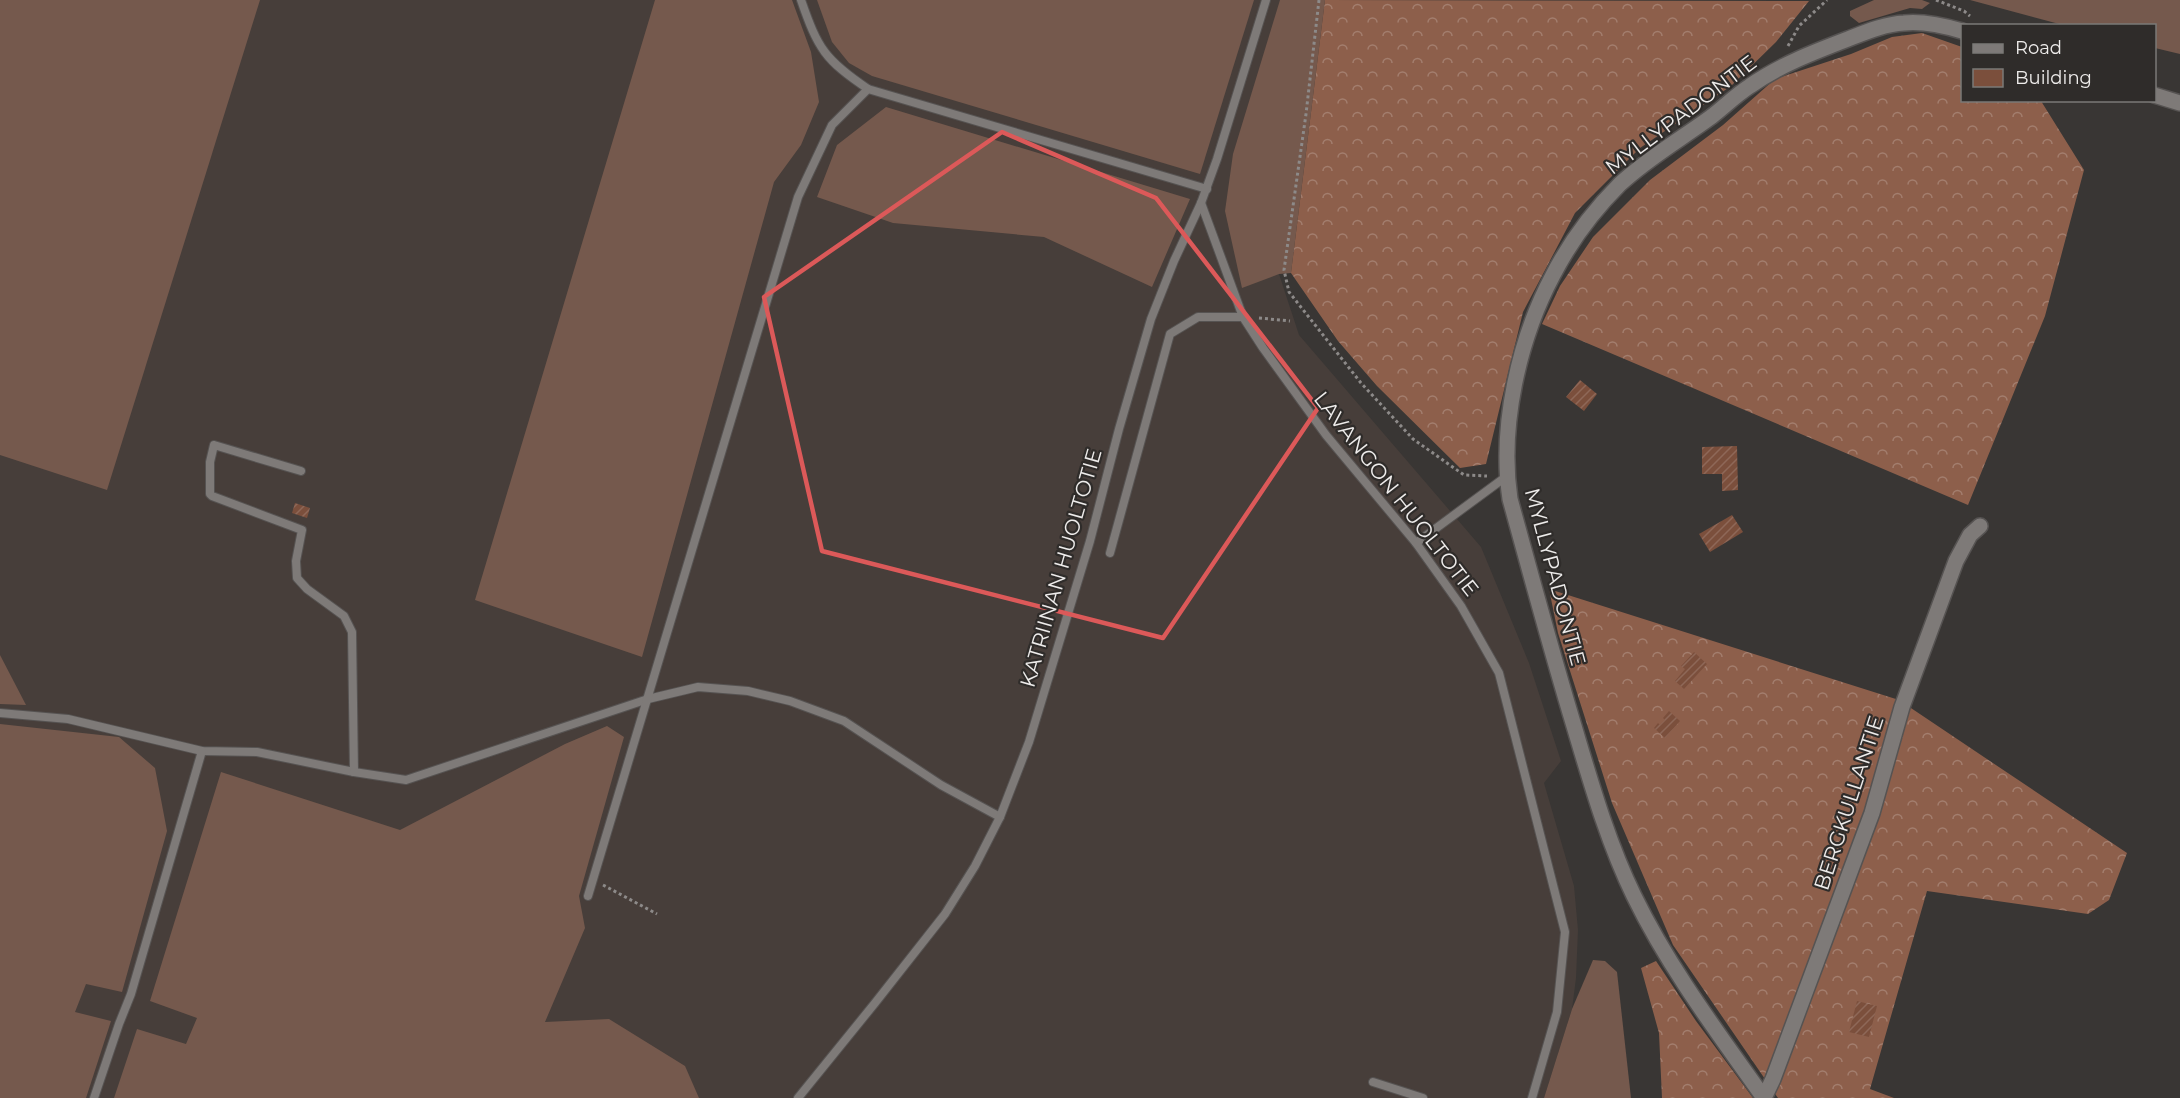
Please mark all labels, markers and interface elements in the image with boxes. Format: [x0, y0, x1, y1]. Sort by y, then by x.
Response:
legend [1961, 24, 2156, 102]
text: Road [2015, 37, 2062, 59]
street label: MYLLYPADONTIE [1600, 50, 1761, 180]
text: Building [2015, 67, 2092, 89]
street label: LAVANGON HUOLTOTIE [1309, 386, 1484, 601]
street label: KATRIINAN HUOLTOTIE [1014, 446, 1107, 690]
street label: MYLLYPADONTIE [1520, 485, 1591, 668]
street label: BERGKULLANTIE [1809, 712, 1889, 893]

